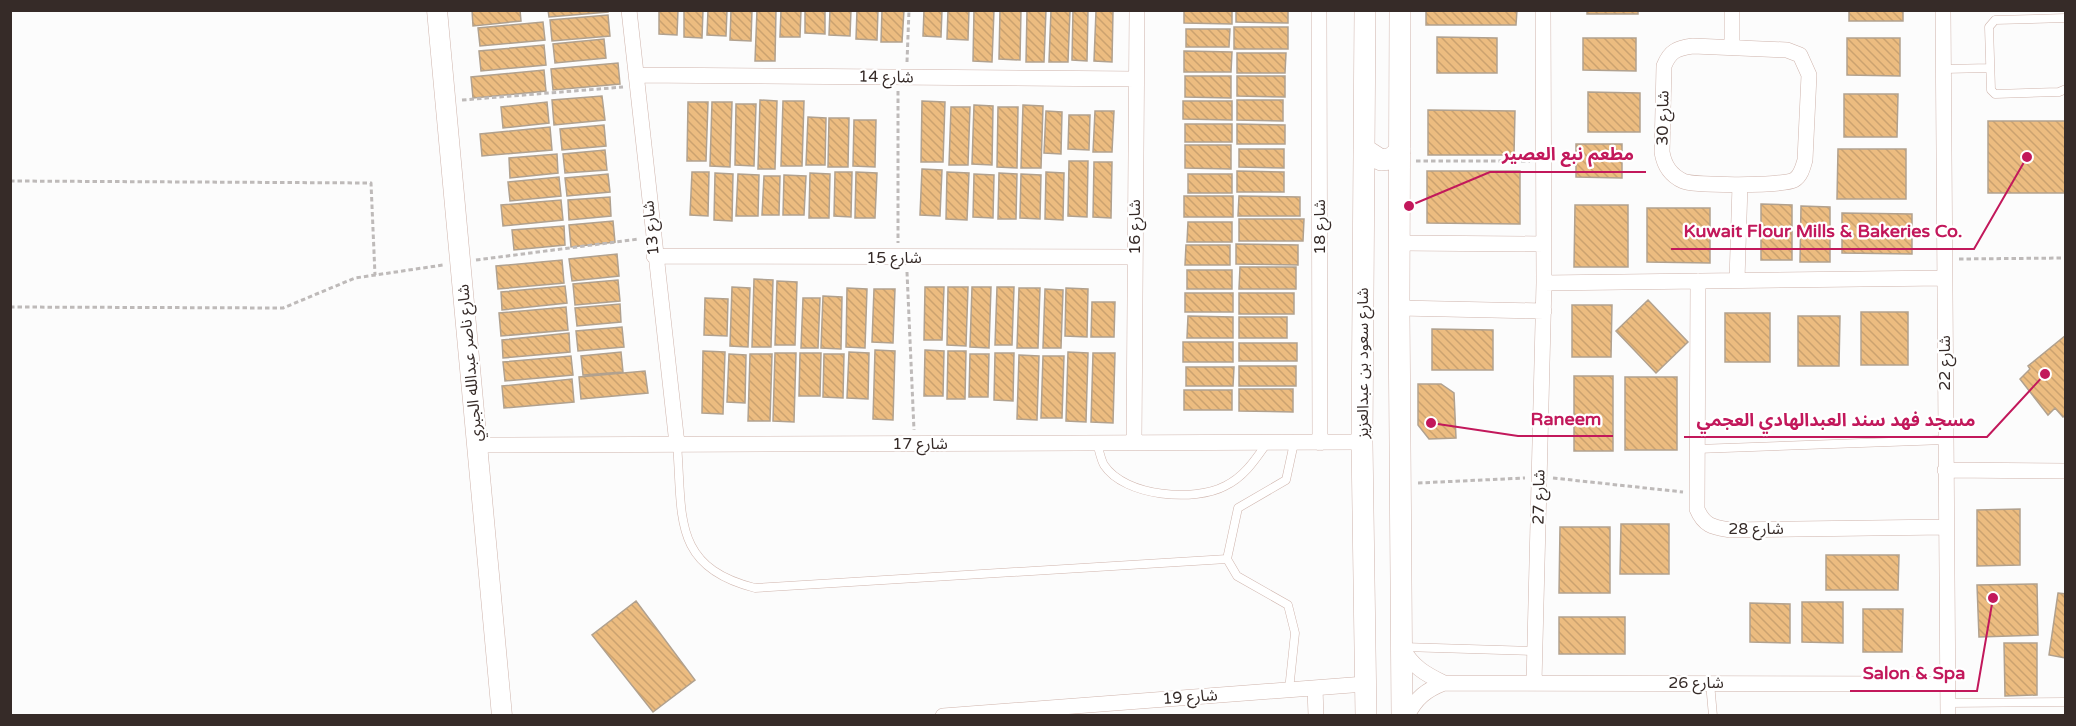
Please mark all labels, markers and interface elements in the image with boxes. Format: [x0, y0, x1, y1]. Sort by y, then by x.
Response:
street label: شارع 14 [858, 67, 914, 89]
street label: شارع 30 [1653, 90, 1675, 146]
callout: مطعم نبع العصير [1490, 136, 1646, 172]
text: مطعم نبع العصير [1501, 143, 1634, 167]
street label: شارع 13 [638, 199, 666, 257]
street label: شارع 16 [1125, 199, 1147, 255]
street label: شارع 18 [1310, 199, 1332, 255]
callout: Kuwait Flour Mills & Bakeries Co. [1671, 213, 1974, 249]
text: Kuwait Flour Mills & Bakeries Co. [1684, 220, 1962, 242]
street label: شارع 15 [866, 248, 922, 270]
street label: شارع ناصر عبدالله الجبري [453, 283, 489, 443]
street label: شارع سعود بن عبدالعزيز [1353, 287, 1375, 440]
street label: شارع 22 [1935, 335, 1957, 391]
callout: Raneem [1518, 400, 1613, 436]
callout: مسجد فهد سند العبدالهادي العجمي [1684, 401, 1987, 437]
text: Raneem [1531, 408, 1601, 430]
text: مسجد فهد سند العبدالهادي العجمي [1697, 409, 1975, 434]
street label: شارع 17 [892, 434, 948, 456]
street label: شارع 27 [1529, 469, 1551, 525]
street label: شارع 28 [1728, 519, 1784, 541]
callout: Salon & Spa [1850, 655, 1977, 691]
text: Salon & Spa [1863, 662, 1965, 684]
street label: شارع 26 [1668, 673, 1724, 695]
street label: شارع 19 [1162, 685, 1219, 711]

